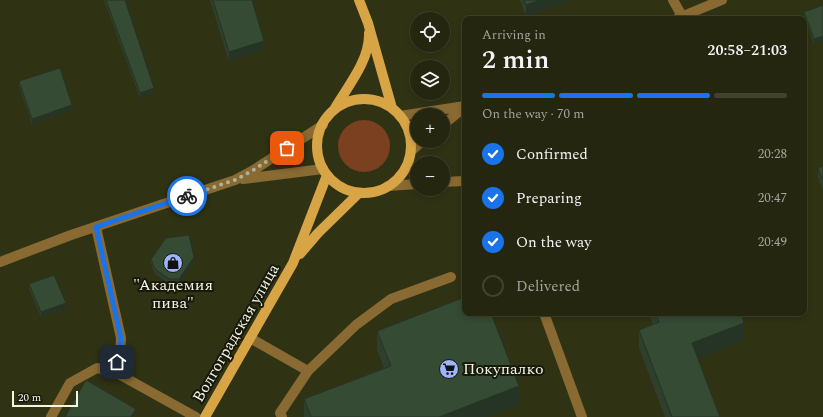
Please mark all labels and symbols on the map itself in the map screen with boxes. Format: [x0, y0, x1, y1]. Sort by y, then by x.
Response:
pin [270, 131, 304, 165]
courier [167, 176, 207, 216]
shop icon: "Академия пива" [162, 252, 184, 274]
street label: Волгоградская улица [186, 259, 286, 407]
place label: "Академия пива" [133, 273, 213, 315]
pin [100, 345, 134, 379]
place label: Покупалко [463, 357, 544, 381]
supermarket icon: Покупалко [438, 358, 460, 380]
scale bar [12, 389, 78, 408]

